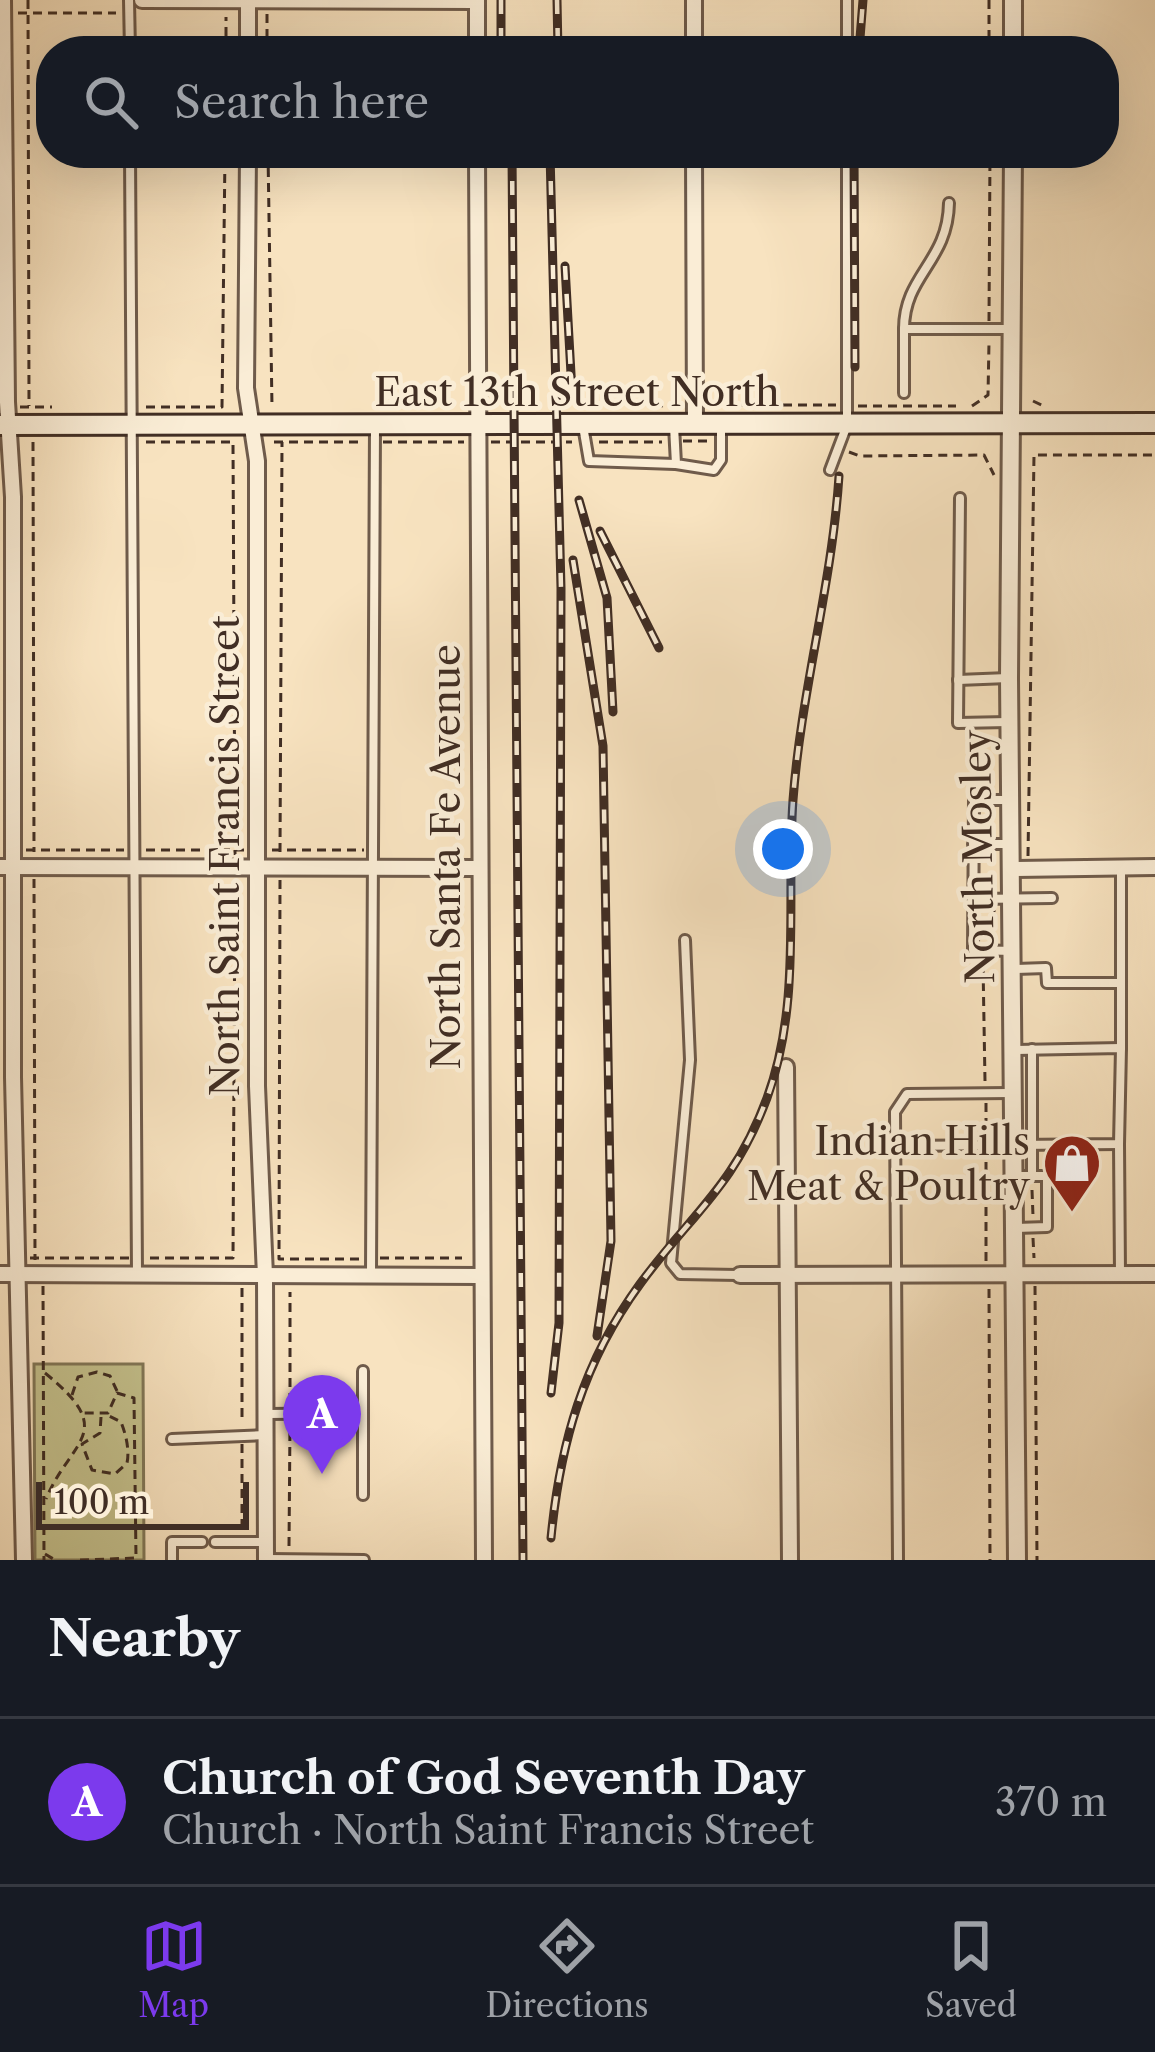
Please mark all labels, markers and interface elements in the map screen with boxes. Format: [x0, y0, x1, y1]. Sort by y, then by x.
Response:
search box [36, 36, 1119, 168]
icon: search [78, 69, 144, 135]
text: Search here [174, 74, 429, 130]
street label: East 13th Street North [374, 368, 780, 416]
street label: North Saint Francis Street [201, 615, 249, 1097]
street label: North Santa Fe Avenue [422, 644, 470, 1070]
street label: North Mosley [952, 729, 1004, 984]
your location [753, 819, 813, 879]
place label: Indian Hills Meat & Poultry [747, 1117, 1030, 1210]
shop icon: Indian Hills Meat & Poultry [1041, 1132, 1103, 1214]
pin: A [283, 1375, 361, 1474]
scale bar [36, 1476, 249, 1529]
text: 100 m [54, 1482, 149, 1523]
text: Nearby [48, 1607, 240, 1669]
text: Church of God Seventh Day [162, 1750, 804, 1806]
text: A [72, 1778, 102, 1826]
text: 370 m [995, 1778, 1107, 1826]
text: Church · North Saint Francis Street [162, 1806, 814, 1854]
tab: Map [138, 1913, 209, 2026]
tab: Directions [486, 1913, 649, 2026]
tab: Saved [925, 1913, 1017, 2026]

